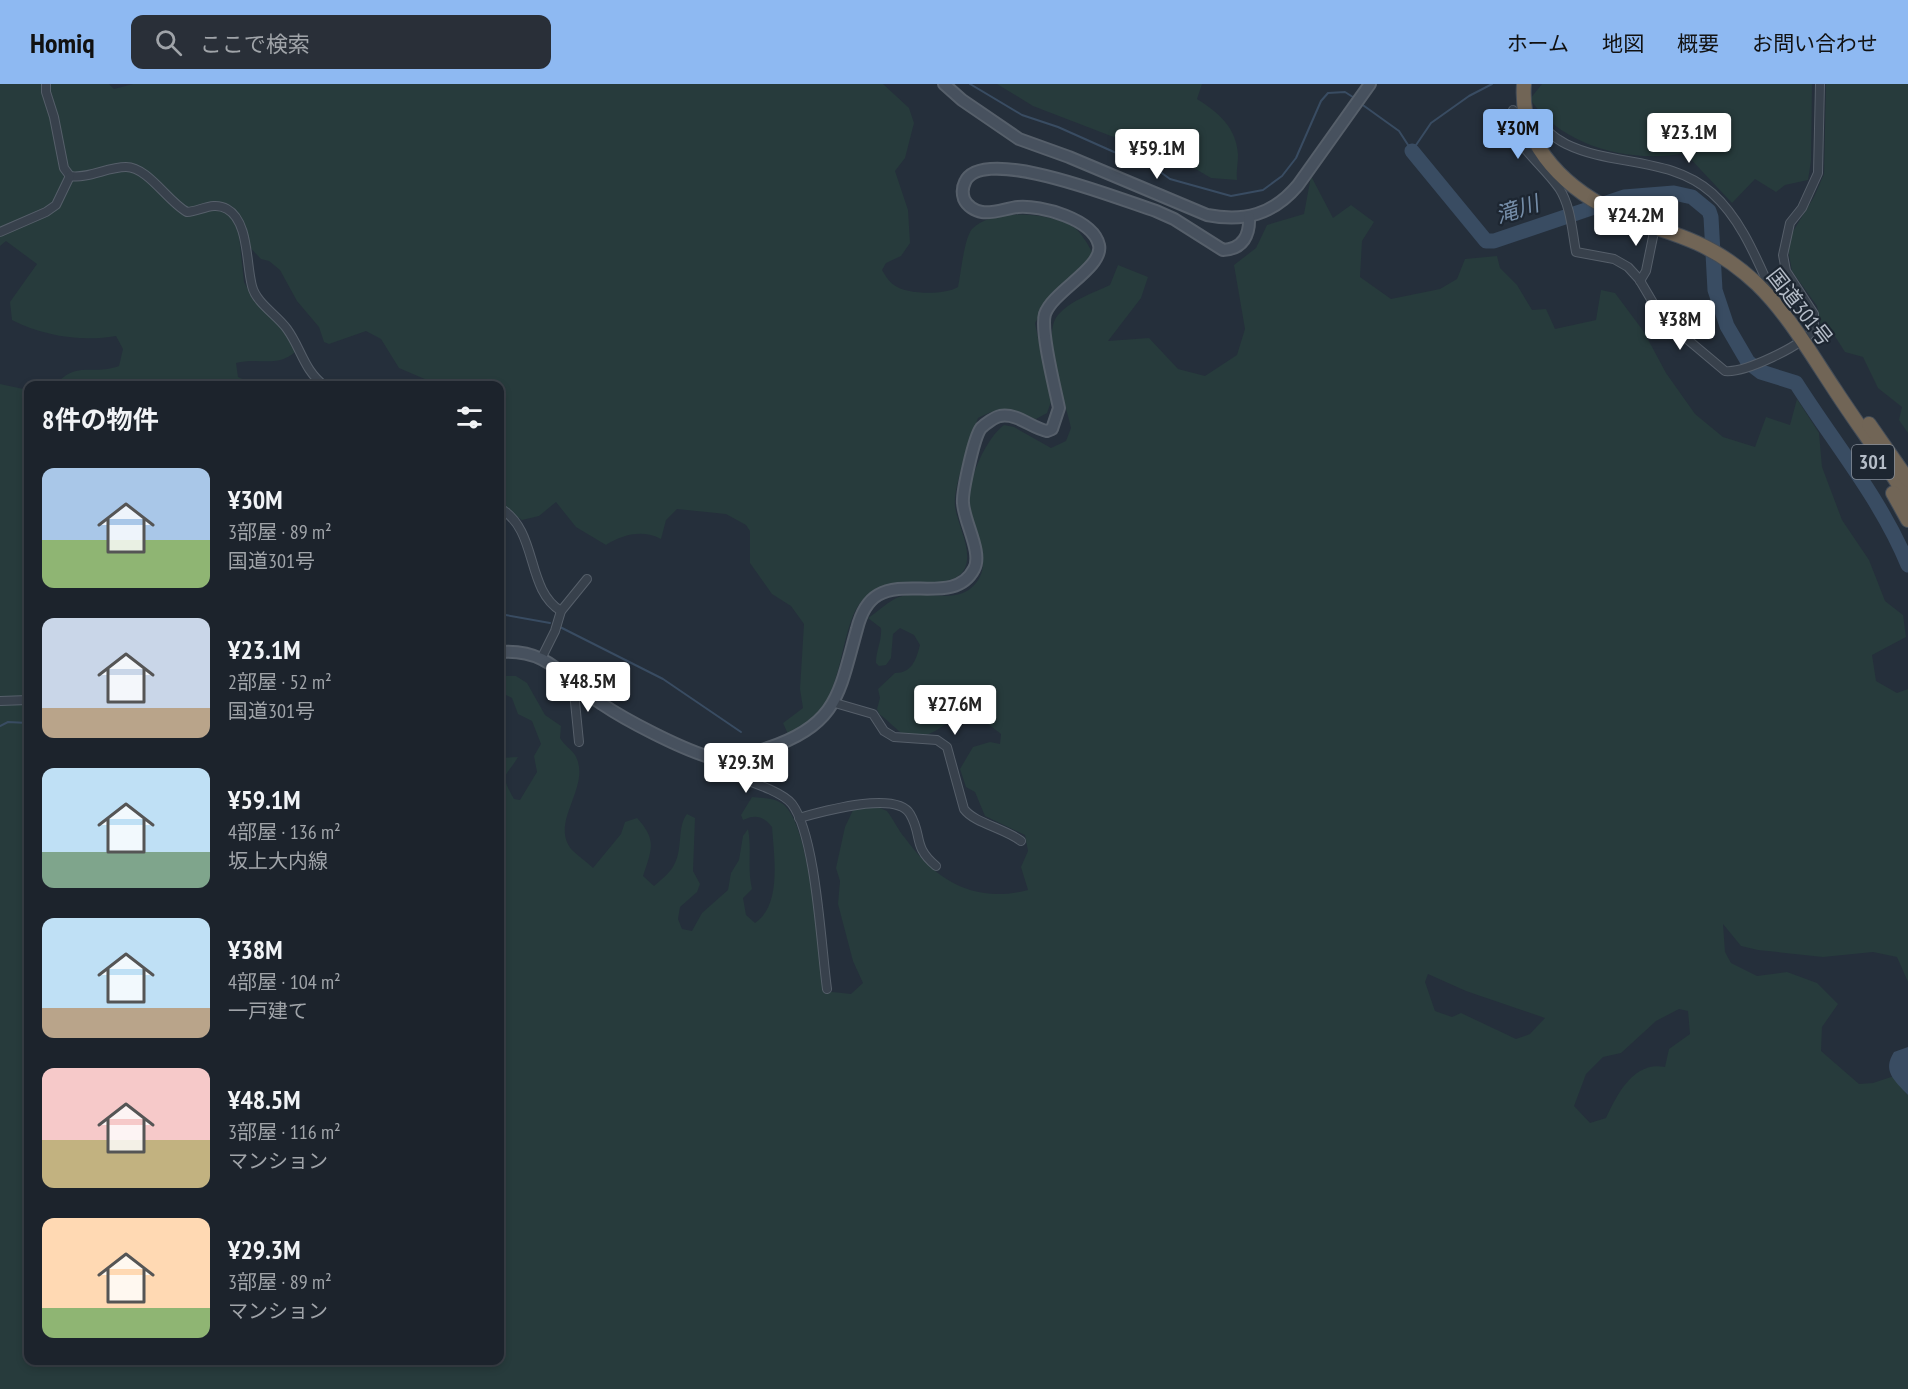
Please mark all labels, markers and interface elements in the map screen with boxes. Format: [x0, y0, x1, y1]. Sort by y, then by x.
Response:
search box [131, 15, 551, 69]
text: Homiq [30, 24, 95, 61]
icon: search [152, 26, 185, 59]
text: ここで検索 [200, 30, 310, 58]
text: ホーム [1507, 30, 1569, 57]
text: 地図 [1602, 30, 1644, 57]
text: 概要 [1677, 30, 1719, 57]
text: お問い合わせ [1752, 30, 1878, 57]
pin: ¥30M [1482, 109, 1554, 160]
pin: ¥23.1M [1640, 113, 1738, 164]
text: ¥30M [1497, 115, 1539, 141]
text: ¥23.1M [1661, 119, 1717, 145]
pin: ¥59.1M [1108, 129, 1206, 180]
text: ¥59.1M [1129, 135, 1185, 161]
water label: 滝川 [1492, 188, 1544, 229]
pin: ¥24.2M [1587, 196, 1685, 247]
text: ¥24.2M [1608, 202, 1664, 228]
street label: 国道301号 [1761, 263, 1839, 351]
pin: ¥38M [1644, 300, 1716, 351]
text: ¥38M [1659, 306, 1701, 332]
icon: filters [453, 401, 486, 434]
text: 8件の物件 [42, 403, 158, 436]
road number: 301 [1852, 445, 1894, 479]
text: ¥30M [228, 483, 283, 516]
icon: home [90, 492, 162, 564]
text: 3部屋 · 89 m² [228, 519, 332, 545]
text: 国道301号 [228, 548, 315, 574]
text: ¥23.1M [228, 633, 301, 666]
icon: home [90, 642, 162, 714]
pin: ¥48.5M [539, 662, 637, 713]
text: ¥48.5M [560, 668, 616, 694]
text: 2部屋 · 52 m² [228, 669, 332, 695]
pin: ¥27.6M [906, 685, 1004, 736]
text: ¥27.6M [928, 691, 982, 717]
text: 国道301号 [228, 698, 315, 724]
pin: ¥29.3M [697, 743, 795, 794]
text: ¥29.3M [718, 749, 774, 775]
text: ¥59.1M [228, 783, 301, 816]
icon: home [90, 792, 162, 864]
text: 4部屋 · 136 m² [228, 819, 341, 845]
text: 坂上大内線 [228, 848, 328, 874]
text: ¥38M [228, 933, 283, 966]
icon: home [90, 942, 162, 1014]
text: 4部屋 · 104 m² [228, 969, 341, 995]
text: 一戸建て [228, 998, 308, 1024]
text: ¥48.5M [228, 1083, 301, 1116]
icon: home [90, 1092, 162, 1164]
text: 3部屋 · 116 m² [228, 1119, 341, 1145]
text: マンション [228, 1148, 328, 1174]
text: ¥29.3M [228, 1233, 301, 1266]
icon: home [90, 1242, 162, 1314]
text: 3部屋 · 89 m² [228, 1269, 332, 1295]
text: マンション [228, 1298, 328, 1324]

